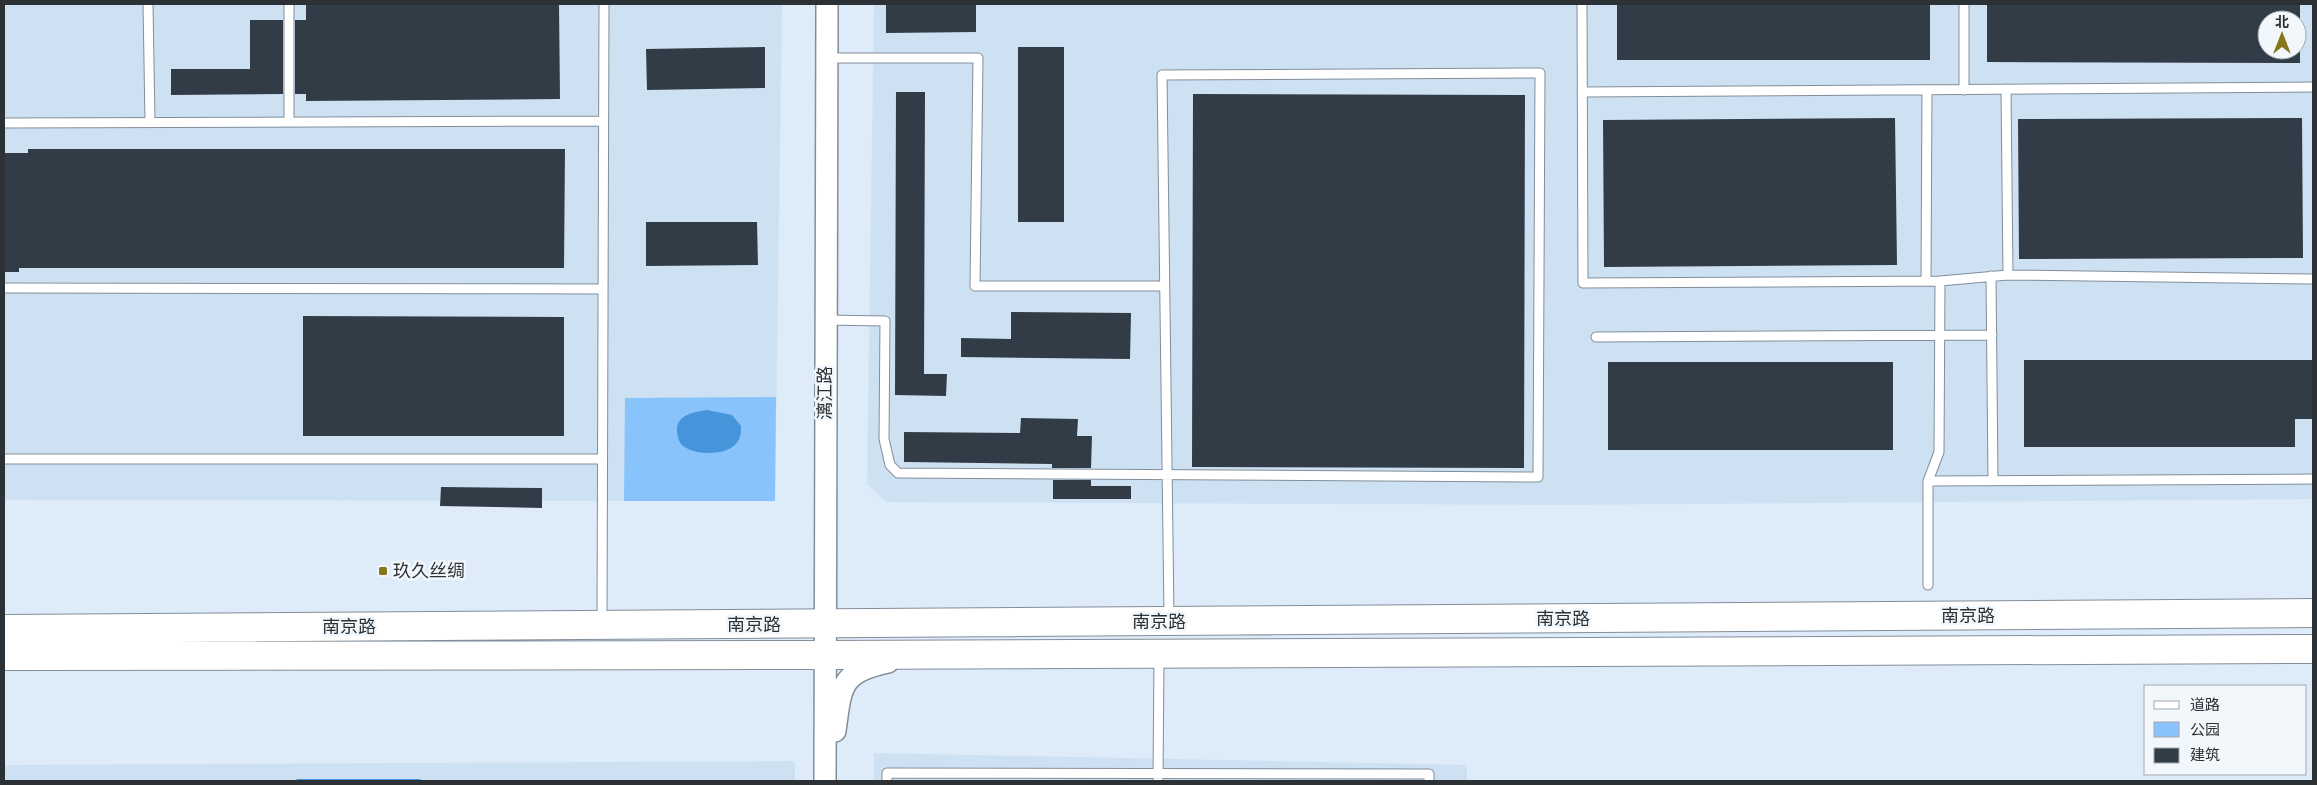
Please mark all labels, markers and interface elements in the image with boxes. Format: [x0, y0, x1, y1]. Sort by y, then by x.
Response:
north arrow [2257, 10, 2307, 60]
text: 北 [2275, 14, 2289, 31]
street label: 漓江路 [814, 366, 836, 420]
place label: 玖久丝绸 [393, 560, 465, 582]
marker: 玖久丝绸 [377, 565, 389, 577]
street label: 南京路 [1941, 605, 1995, 627]
street label: 南京路 [1536, 608, 1590, 630]
street label: 南京路 [1132, 611, 1186, 633]
street label: 南京路 [727, 614, 781, 636]
street label: 南京路 [322, 616, 376, 638]
legend [2144, 685, 2307, 775]
text: 道路 [2190, 696, 2220, 714]
text: 公园 [2190, 721, 2220, 739]
text: 建筑 [2190, 746, 2220, 764]

